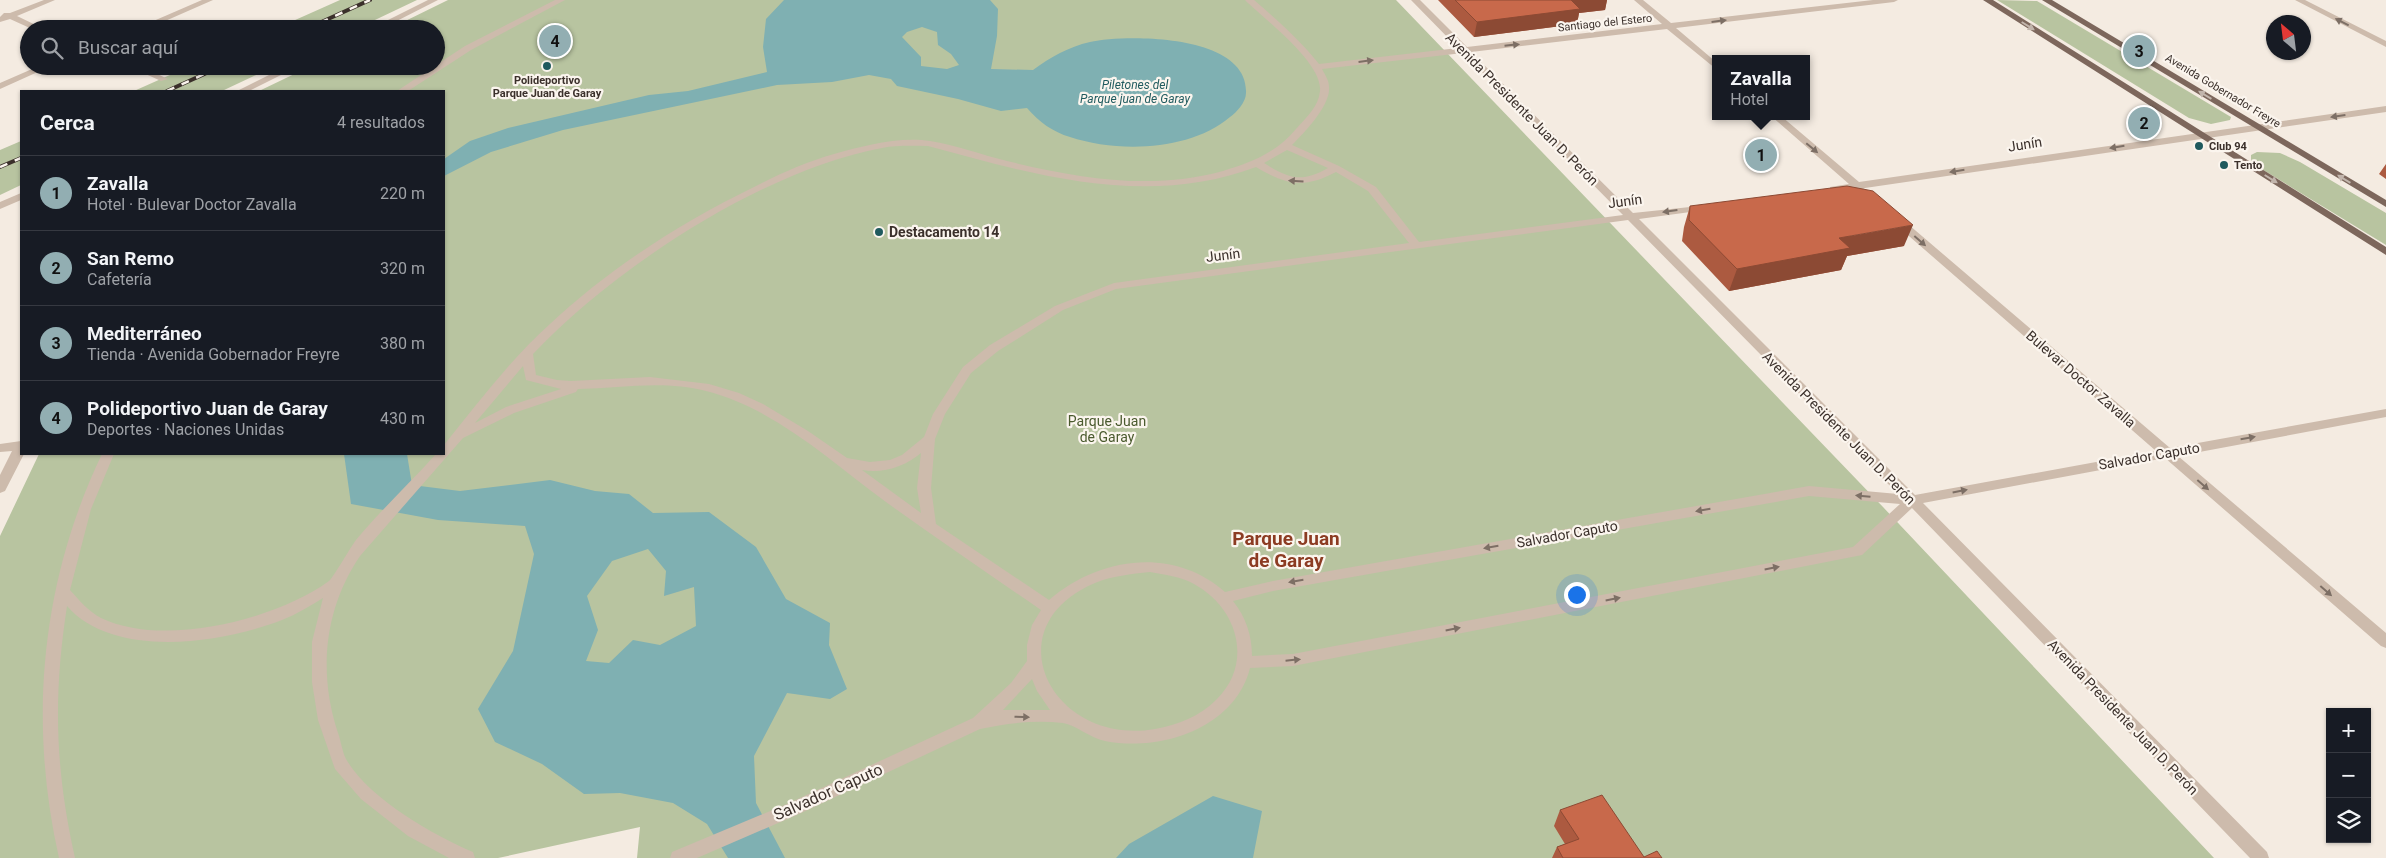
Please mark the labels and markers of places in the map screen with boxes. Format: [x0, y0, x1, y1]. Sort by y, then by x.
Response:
pin: 4 [539, 22, 571, 60]
pin: 3 [2123, 32, 2155, 70]
marker: Polideportivo Parque Juan de Garay [541, 60, 553, 72]
place label: Polideportivo Parque Juan de Garay [493, 74, 602, 100]
pin: 2 [2128, 104, 2160, 142]
pin: 1 [1745, 136, 1777, 174]
marker: Club 94 [2193, 140, 2205, 152]
place label: Club 94 [2209, 140, 2248, 153]
marker: Tento [2218, 159, 2230, 171]
place label: Tento [2234, 159, 2262, 172]
place label: Destacamento 14 [889, 224, 999, 240]
marker: Destacamento 14 [873, 226, 885, 238]

